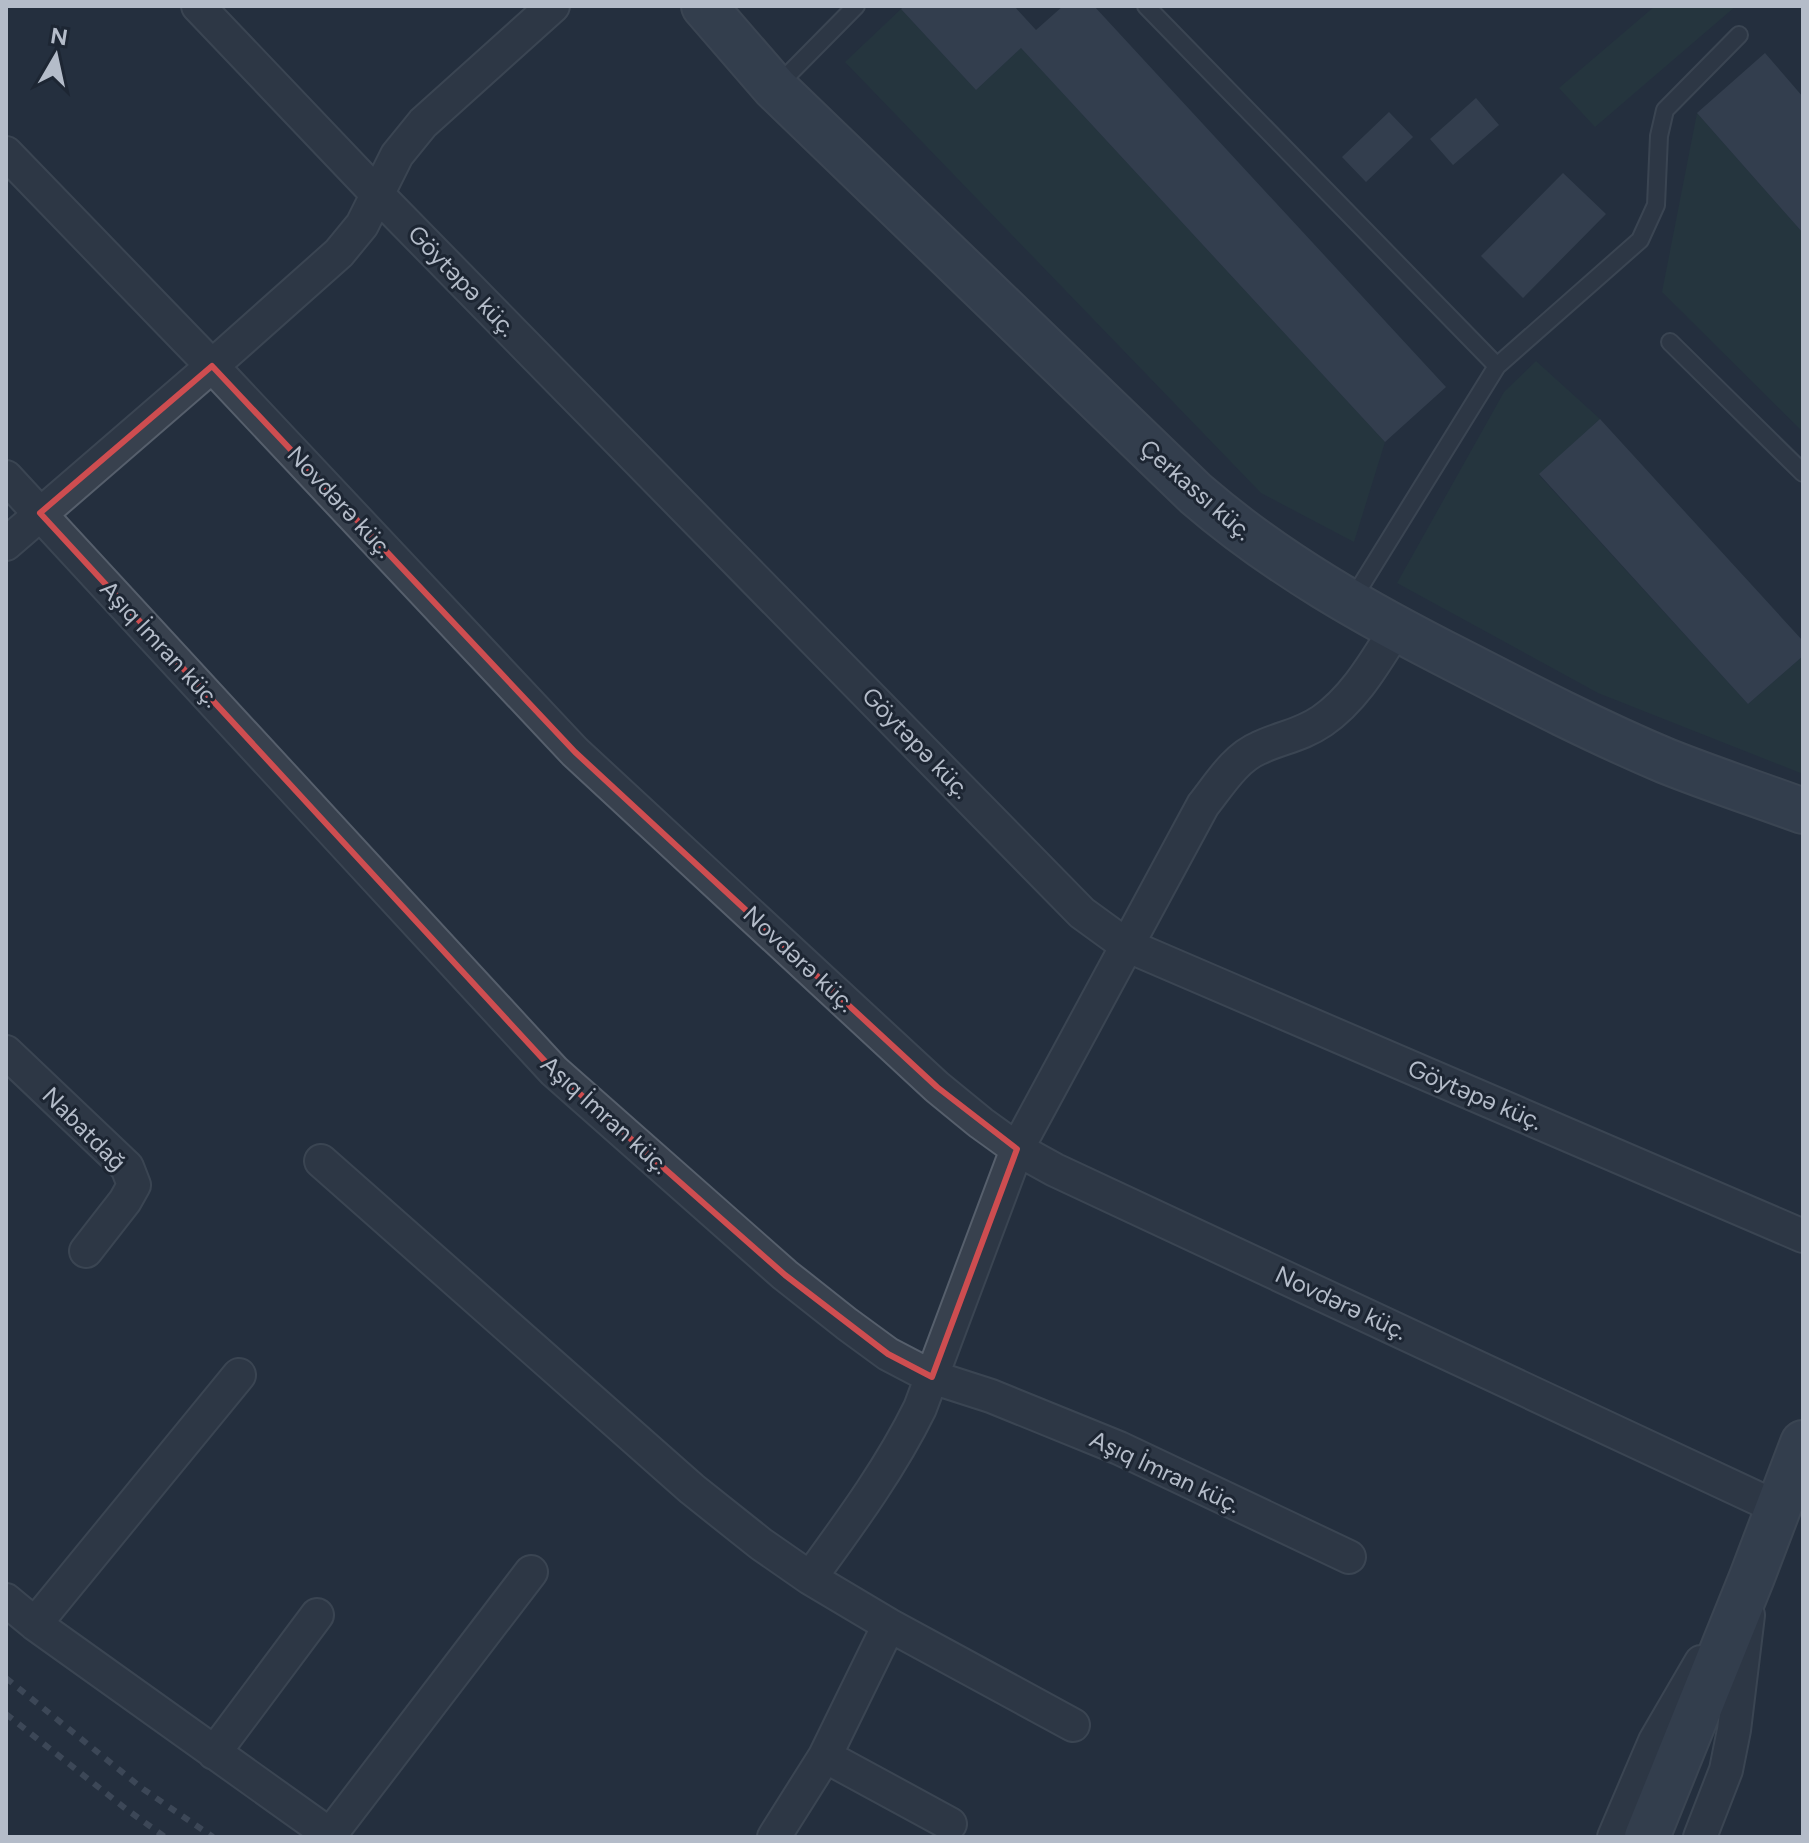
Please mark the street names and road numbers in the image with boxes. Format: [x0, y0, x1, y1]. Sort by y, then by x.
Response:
street label: Göytəpə küç. [402, 219, 523, 342]
street label: Çerkassı küç. [1134, 433, 1258, 546]
street label: Novdərə küç. [281, 440, 399, 564]
street label: Aşıq İmran küç. [94, 574, 226, 713]
street label: Göytəpə küç. [856, 681, 977, 804]
street label: Novdərə küç. [737, 900, 861, 1018]
street label: Aşıq İmran küç. [535, 1049, 675, 1180]
street label: Göytəpə küç. [1404, 1053, 1547, 1136]
street label: Nabatdağ [36, 1081, 132, 1177]
street label: Novdərə küç. [1271, 1259, 1412, 1346]
street label: Aşıq İmran küç. [1085, 1424, 1245, 1519]

